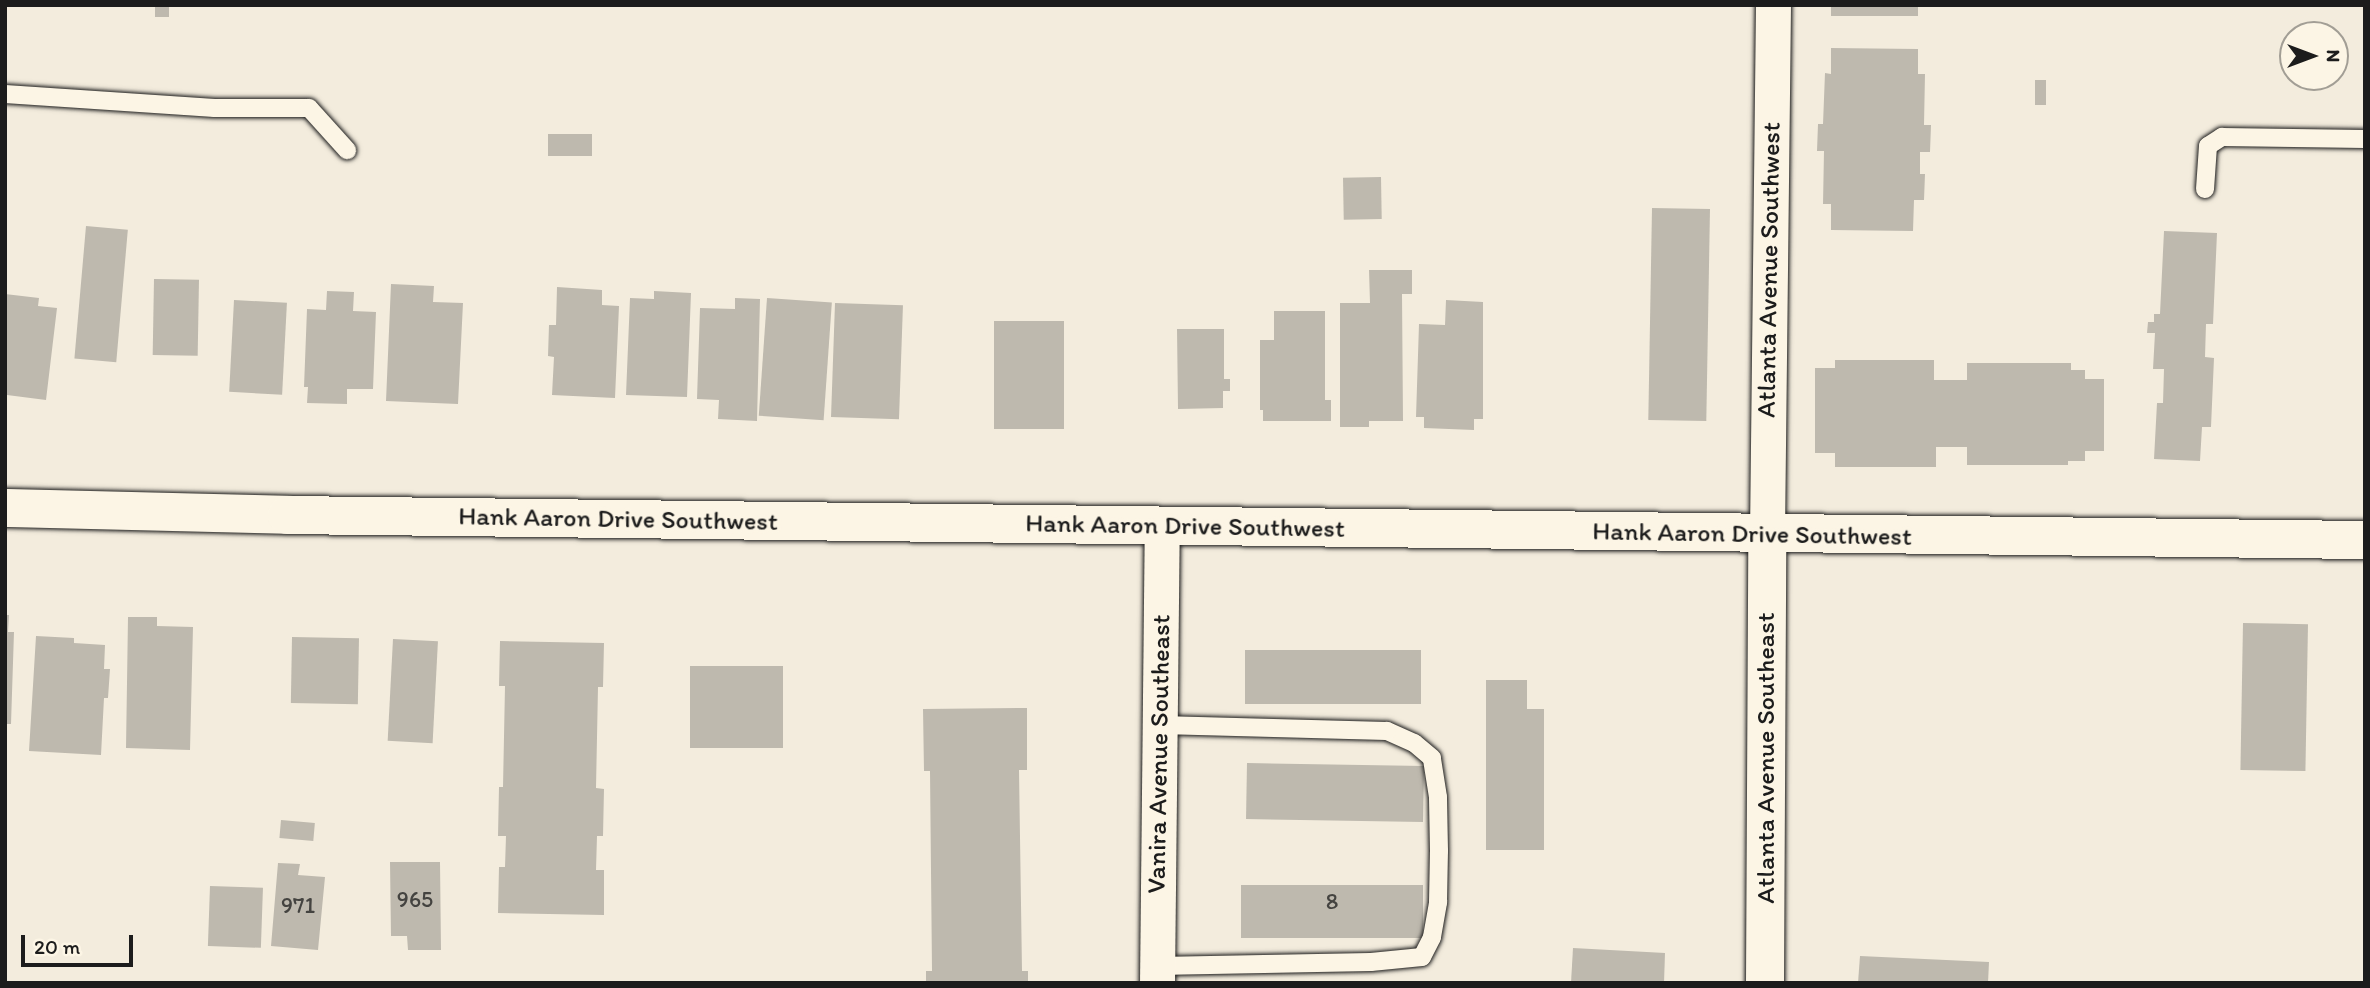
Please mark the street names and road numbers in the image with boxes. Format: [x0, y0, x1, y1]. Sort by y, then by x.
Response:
street label: Atlanta Avenue Southwest [1751, 123, 1787, 417]
street label: Hank Aaron Drive Southwest [458, 501, 778, 537]
street label: Hank Aaron Drive Southwest [1025, 508, 1345, 544]
street label: Hank Aaron Drive Southwest [1592, 516, 1912, 552]
street label: Atlanta Avenue Southeast [1750, 613, 1782, 903]
street label: Vanira Avenue Southeast [1141, 615, 1177, 893]

